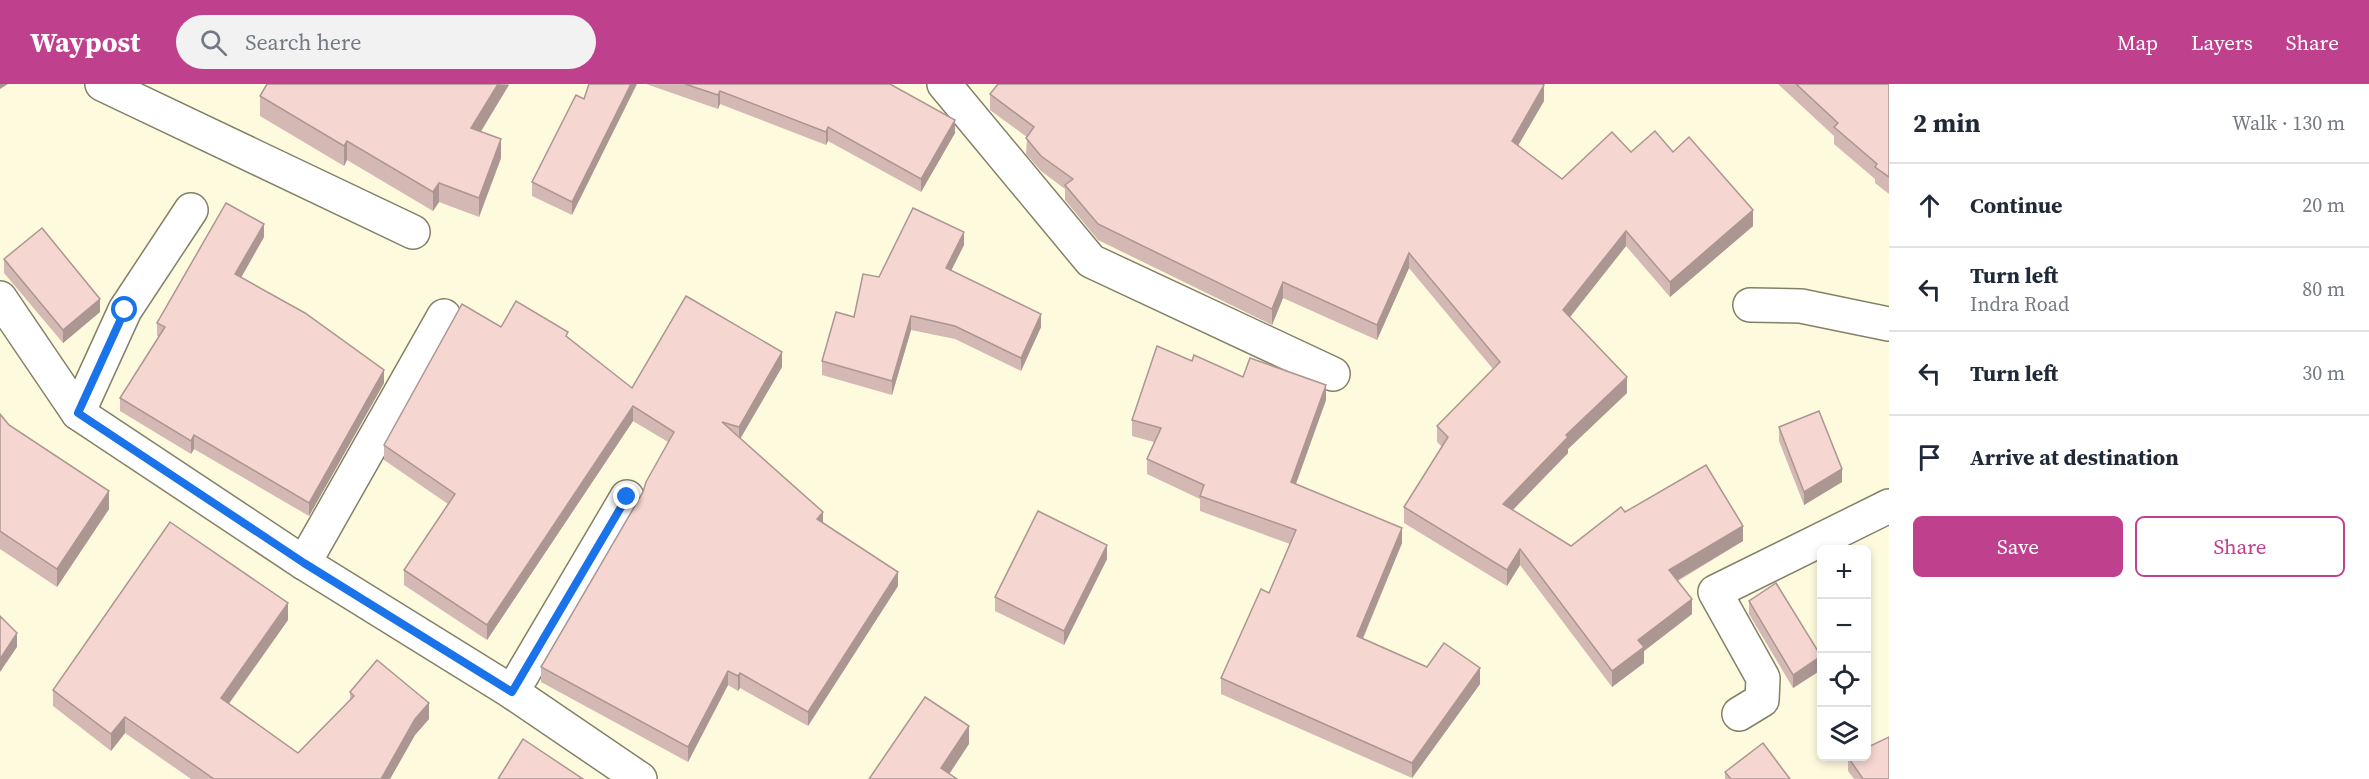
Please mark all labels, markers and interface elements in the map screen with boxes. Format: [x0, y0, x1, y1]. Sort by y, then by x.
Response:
search box [176, 15, 596, 69]
text: Waypost [30, 23, 140, 61]
icon: search [197, 26, 230, 59]
text: Search here [245, 27, 361, 57]
text: Map [2117, 28, 2158, 57]
text: Layers [2191, 28, 2253, 57]
text: Share [2286, 28, 2339, 57]
text: 2 min [1913, 105, 1980, 141]
text: Walk · 130 m [2232, 109, 2345, 137]
icon: ahead [1913, 189, 1946, 222]
text: Continue [1970, 190, 2063, 220]
text: 20 m [2302, 191, 2345, 219]
text: Turn left [1970, 260, 2058, 290]
icon: left [1913, 273, 1946, 306]
text: 80 m [2302, 275, 2345, 303]
text: Indra Road [1970, 290, 2069, 318]
route start [111, 296, 137, 322]
icon: left [1913, 357, 1946, 390]
text: Turn left [1970, 358, 2058, 388]
text: 30 m [2302, 359, 2345, 387]
icon: arrive [1913, 441, 1946, 474]
text: Arrive at destination [1970, 442, 2179, 472]
route end [613, 483, 639, 509]
button: Save [1913, 516, 2123, 577]
button: Share [2135, 516, 2345, 577]
map controls [1817, 545, 1871, 761]
button: + [1817, 545, 1871, 599]
button: − [1817, 599, 1871, 653]
button: locate [1817, 653, 1871, 707]
button: layers [1817, 707, 1871, 761]

